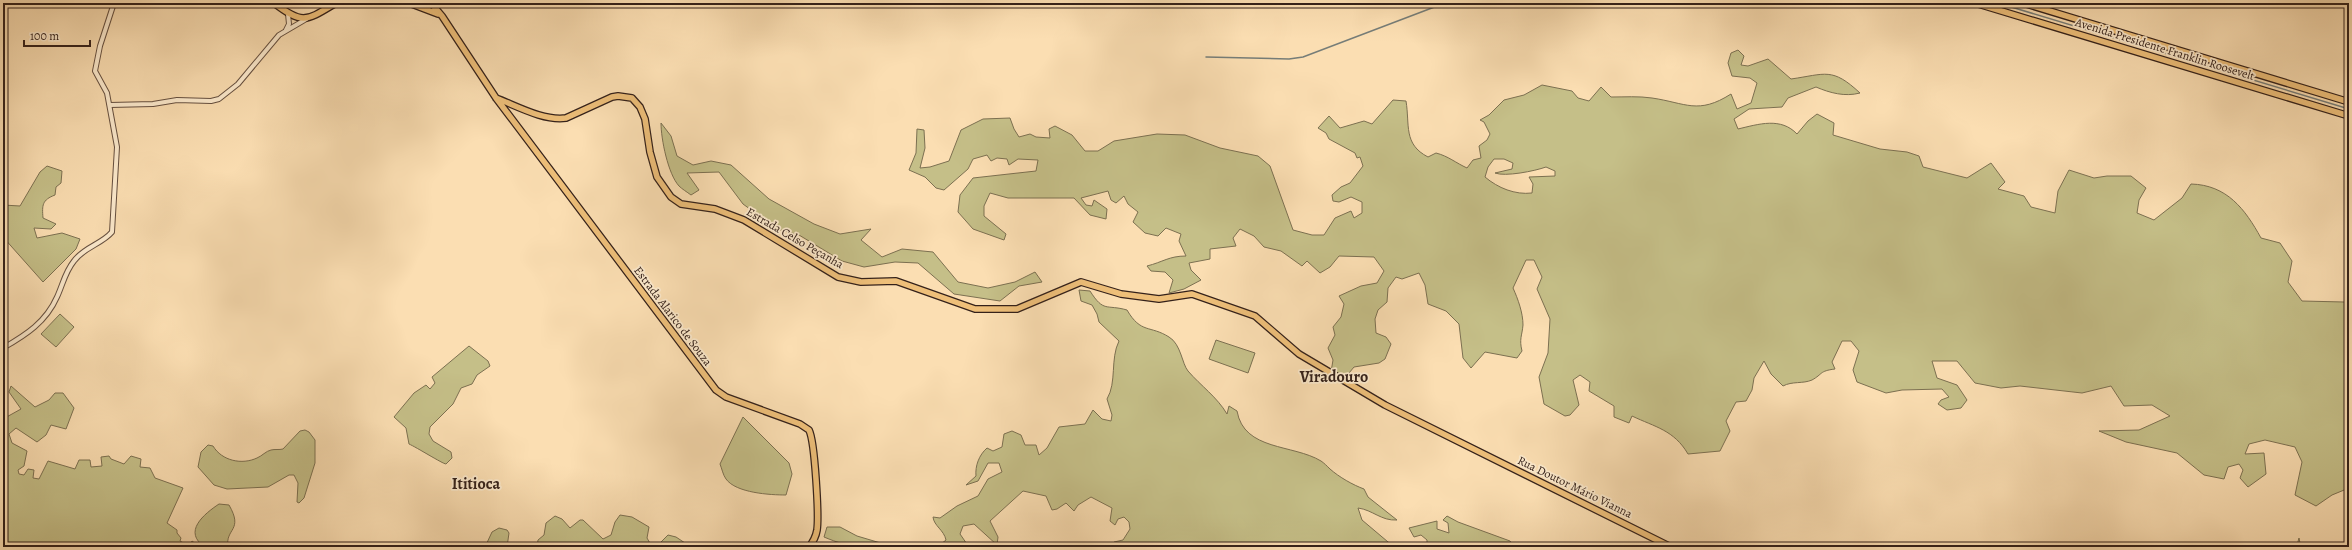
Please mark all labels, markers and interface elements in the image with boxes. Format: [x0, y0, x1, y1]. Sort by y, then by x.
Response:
street label: Avenida Presidente Franklin Roosevelt [2072, 14, 2257, 84]
scale bar [24, 22, 90, 48]
text: 100 m [30, 28, 59, 44]
street label: Estrada Celso Peçanha [743, 204, 847, 273]
street label: Estrada Alarico de Souza [630, 263, 716, 369]
district label: Viradouro [1299, 366, 1368, 388]
street label: Rua Doutor Mário Vianna [1515, 452, 1635, 522]
district label: Ititioca [452, 473, 501, 495]

